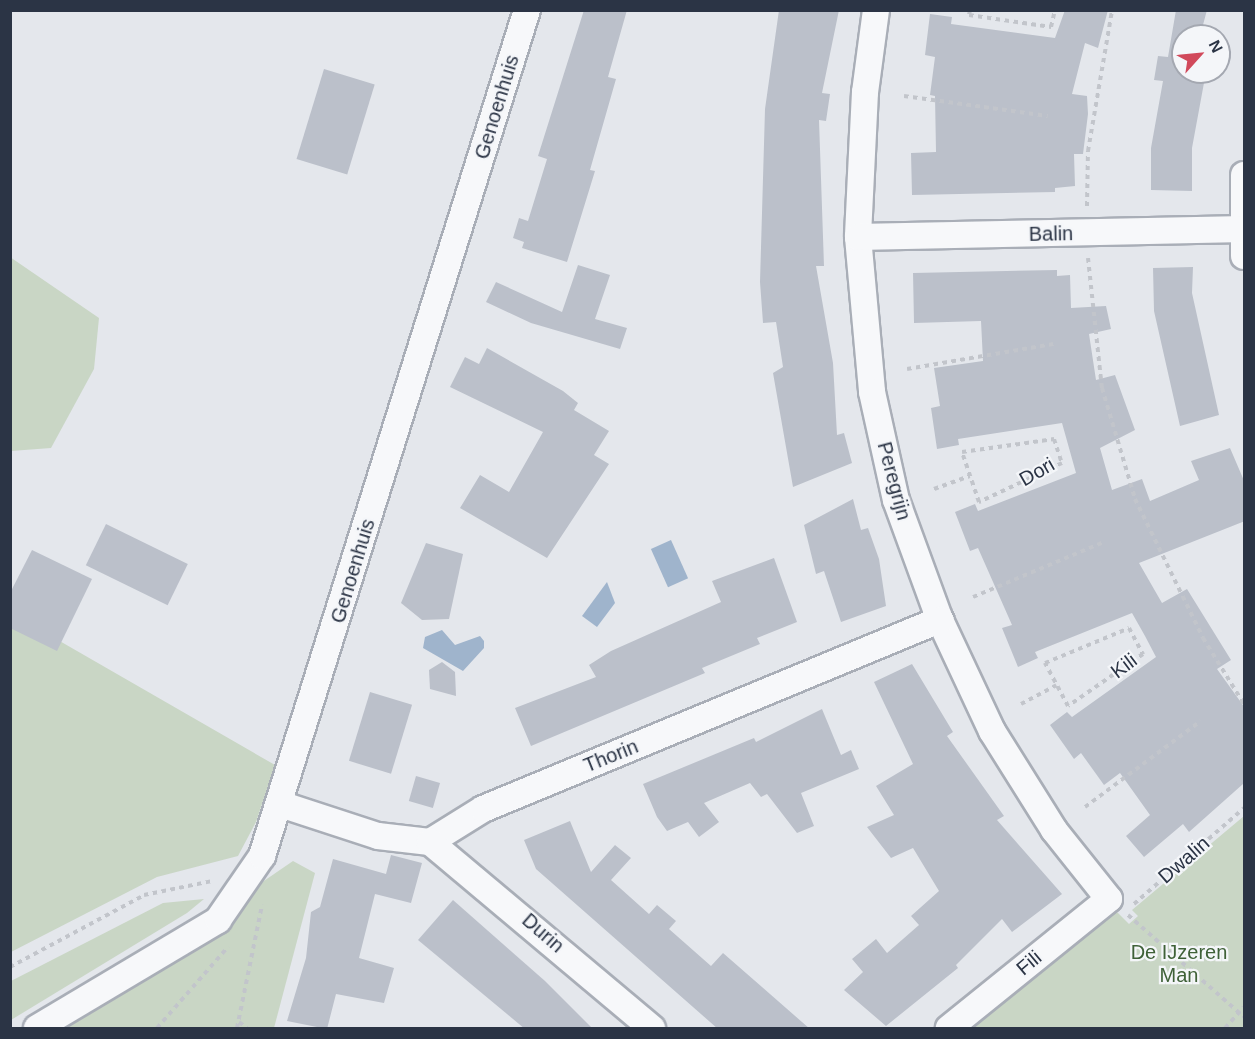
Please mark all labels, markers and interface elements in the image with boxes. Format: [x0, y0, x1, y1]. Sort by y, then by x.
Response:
north arrow [1171, 24, 1231, 84]
text: N [1206, 37, 1226, 56]
street label: Genoenhuis [470, 52, 524, 162]
street label: Balin [1029, 222, 1073, 246]
street label: Peregrijn [872, 439, 916, 523]
street label: Dori [1015, 452, 1059, 492]
street label: Genoenhuis [326, 516, 380, 626]
street label: Kili [1106, 648, 1142, 684]
street label: Thorin [580, 734, 642, 778]
street label: Dwalin [1153, 831, 1215, 889]
street label: Durin [517, 908, 569, 958]
park label: De IJzeren Man [1131, 941, 1227, 988]
street label: Fili [1012, 946, 1046, 980]

